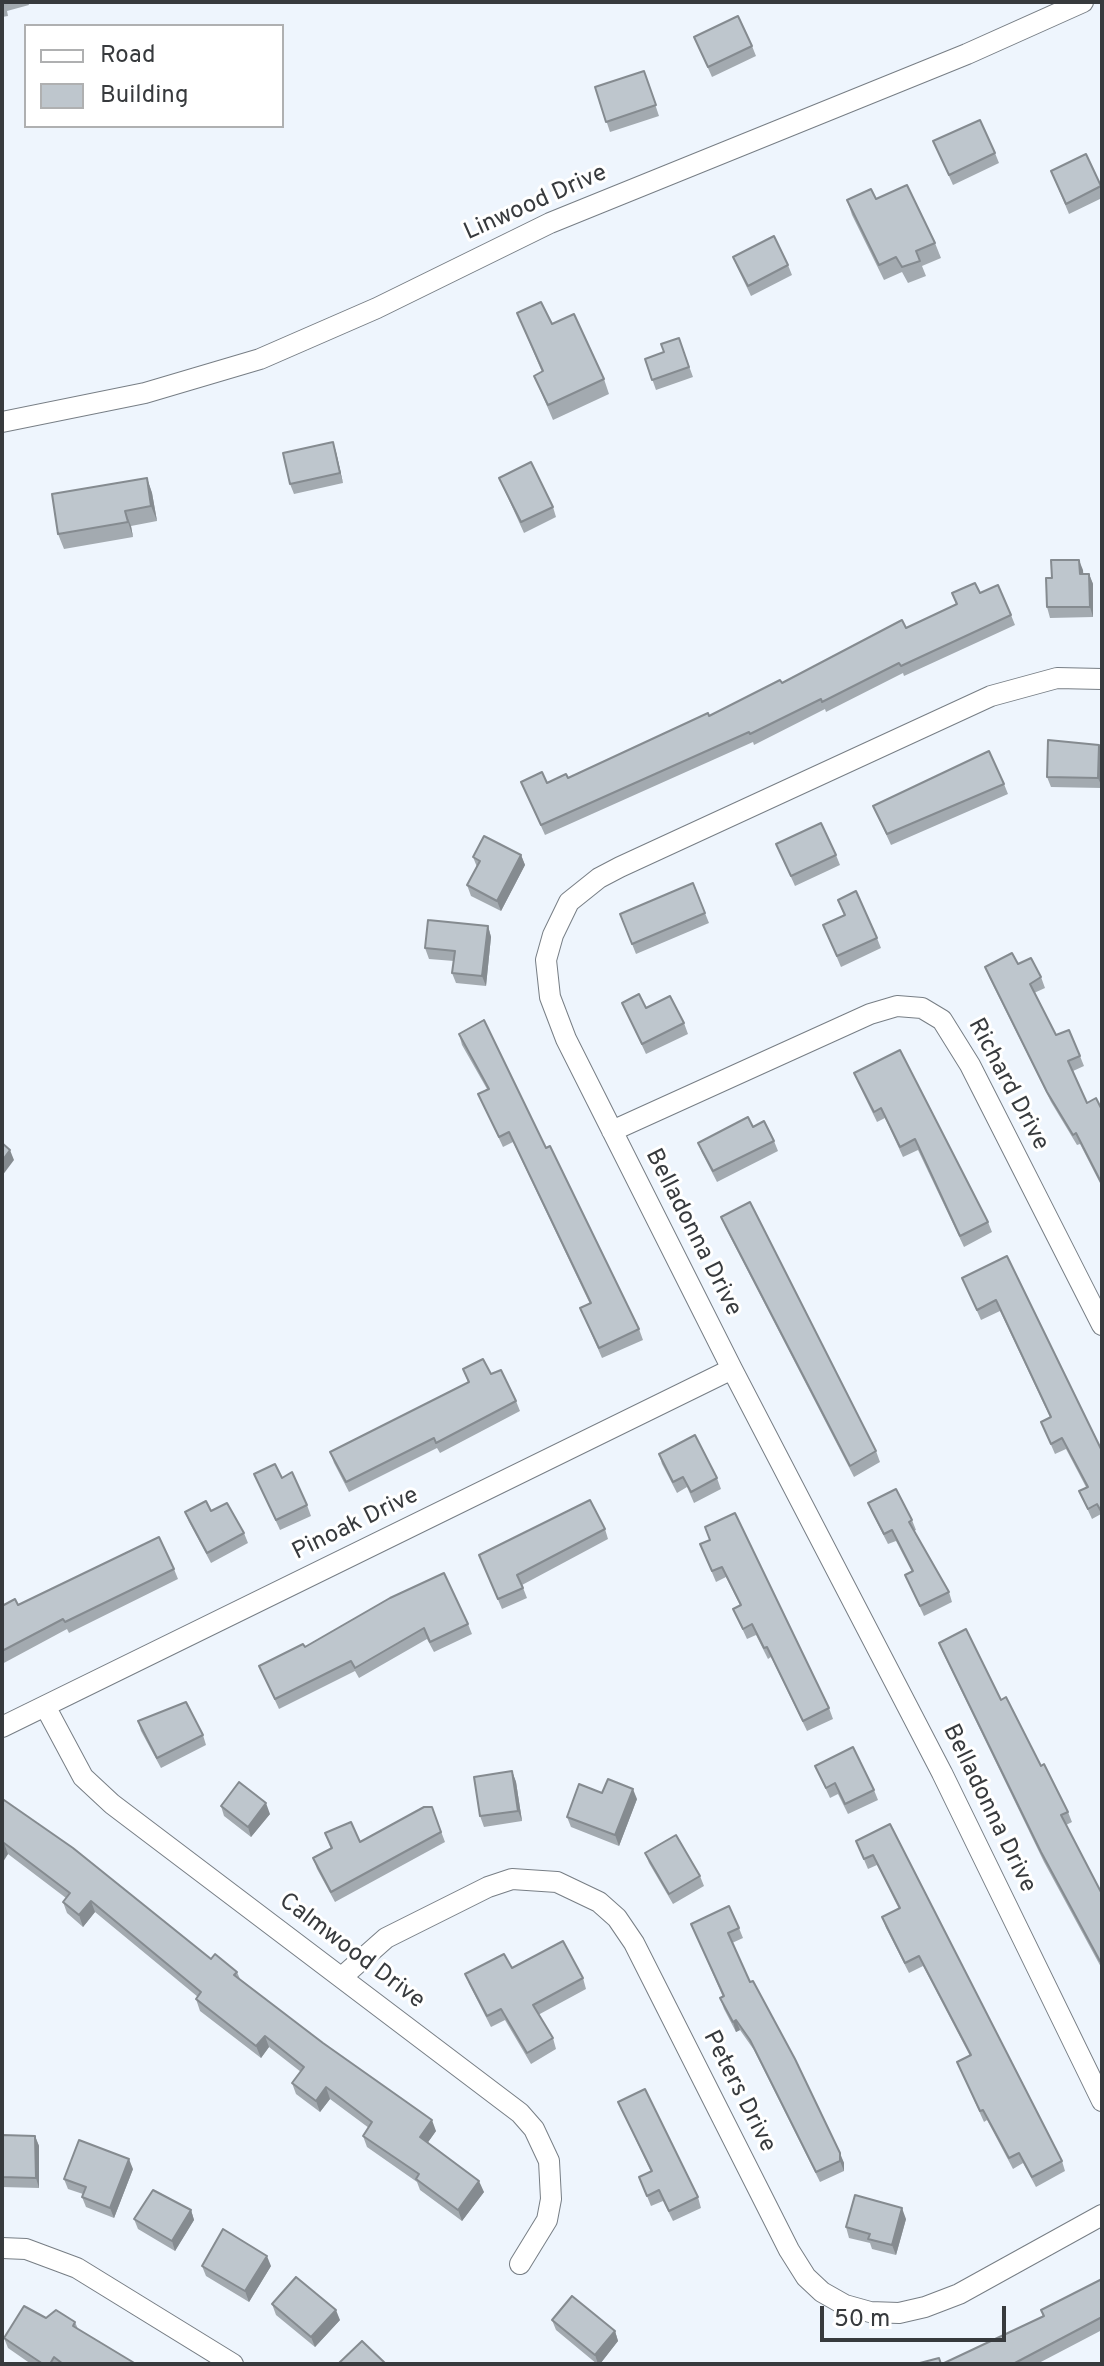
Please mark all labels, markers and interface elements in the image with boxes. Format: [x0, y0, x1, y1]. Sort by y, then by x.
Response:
legend [24, 24, 284, 128]
text: Road [100, 41, 156, 71]
text: Building [100, 81, 189, 111]
street label: Linwood Drive [460, 160, 612, 248]
street label: Richard Drive [960, 1014, 1054, 1156]
street label: Belladonna Drive [637, 1145, 747, 1321]
street label: Pinoak Drive [288, 1482, 424, 1568]
street label: Belladonna Drive [935, 1720, 1041, 1898]
street label: Calmwood Drive [272, 1888, 430, 2016]
street label: Peters Drive [695, 2026, 781, 2158]
scale bar [824, 2290, 1010, 2340]
text: 50 m [834, 2305, 890, 2335]

